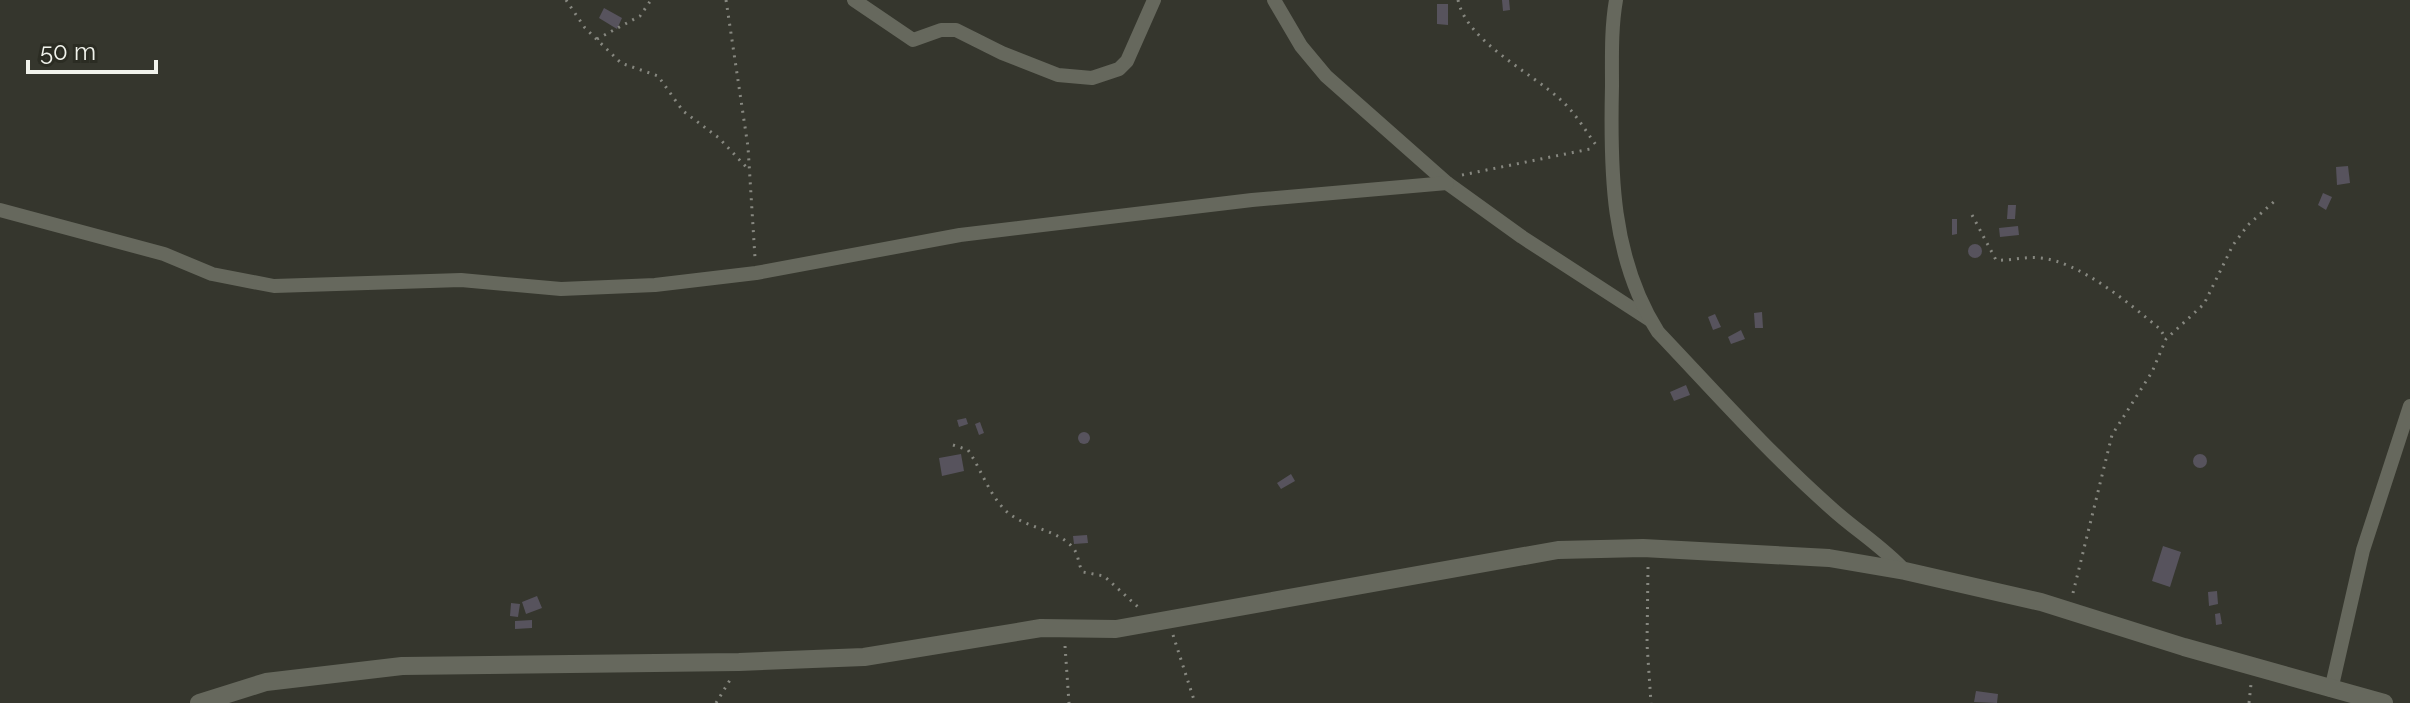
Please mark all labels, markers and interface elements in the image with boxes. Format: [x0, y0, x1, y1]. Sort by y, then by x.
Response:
scale bar [28, 24, 156, 74]
text: 50 m [40, 37, 96, 66]

